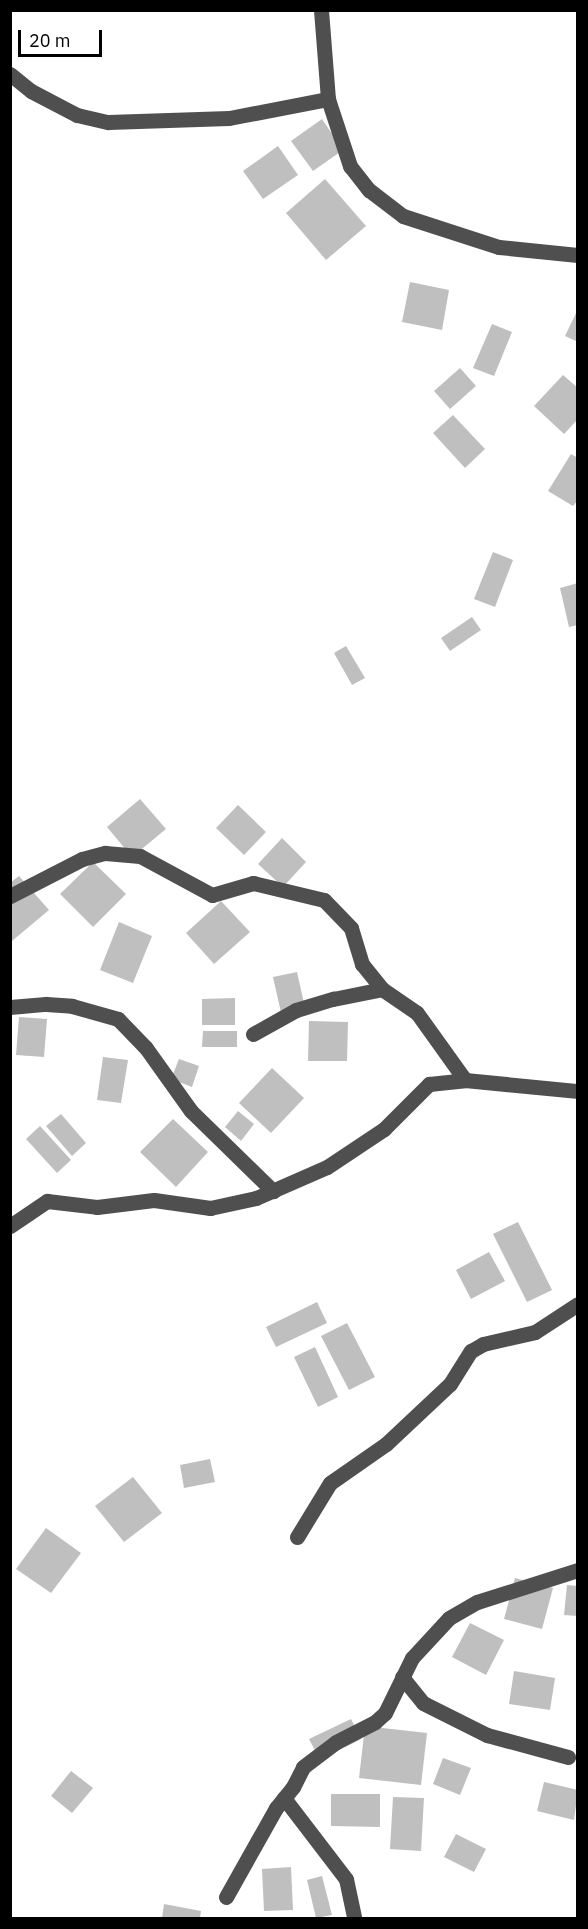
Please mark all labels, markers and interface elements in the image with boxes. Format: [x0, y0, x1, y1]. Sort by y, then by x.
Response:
scale bar [21, 18, 105, 56]
text: 20 m [29, 29, 71, 52]

